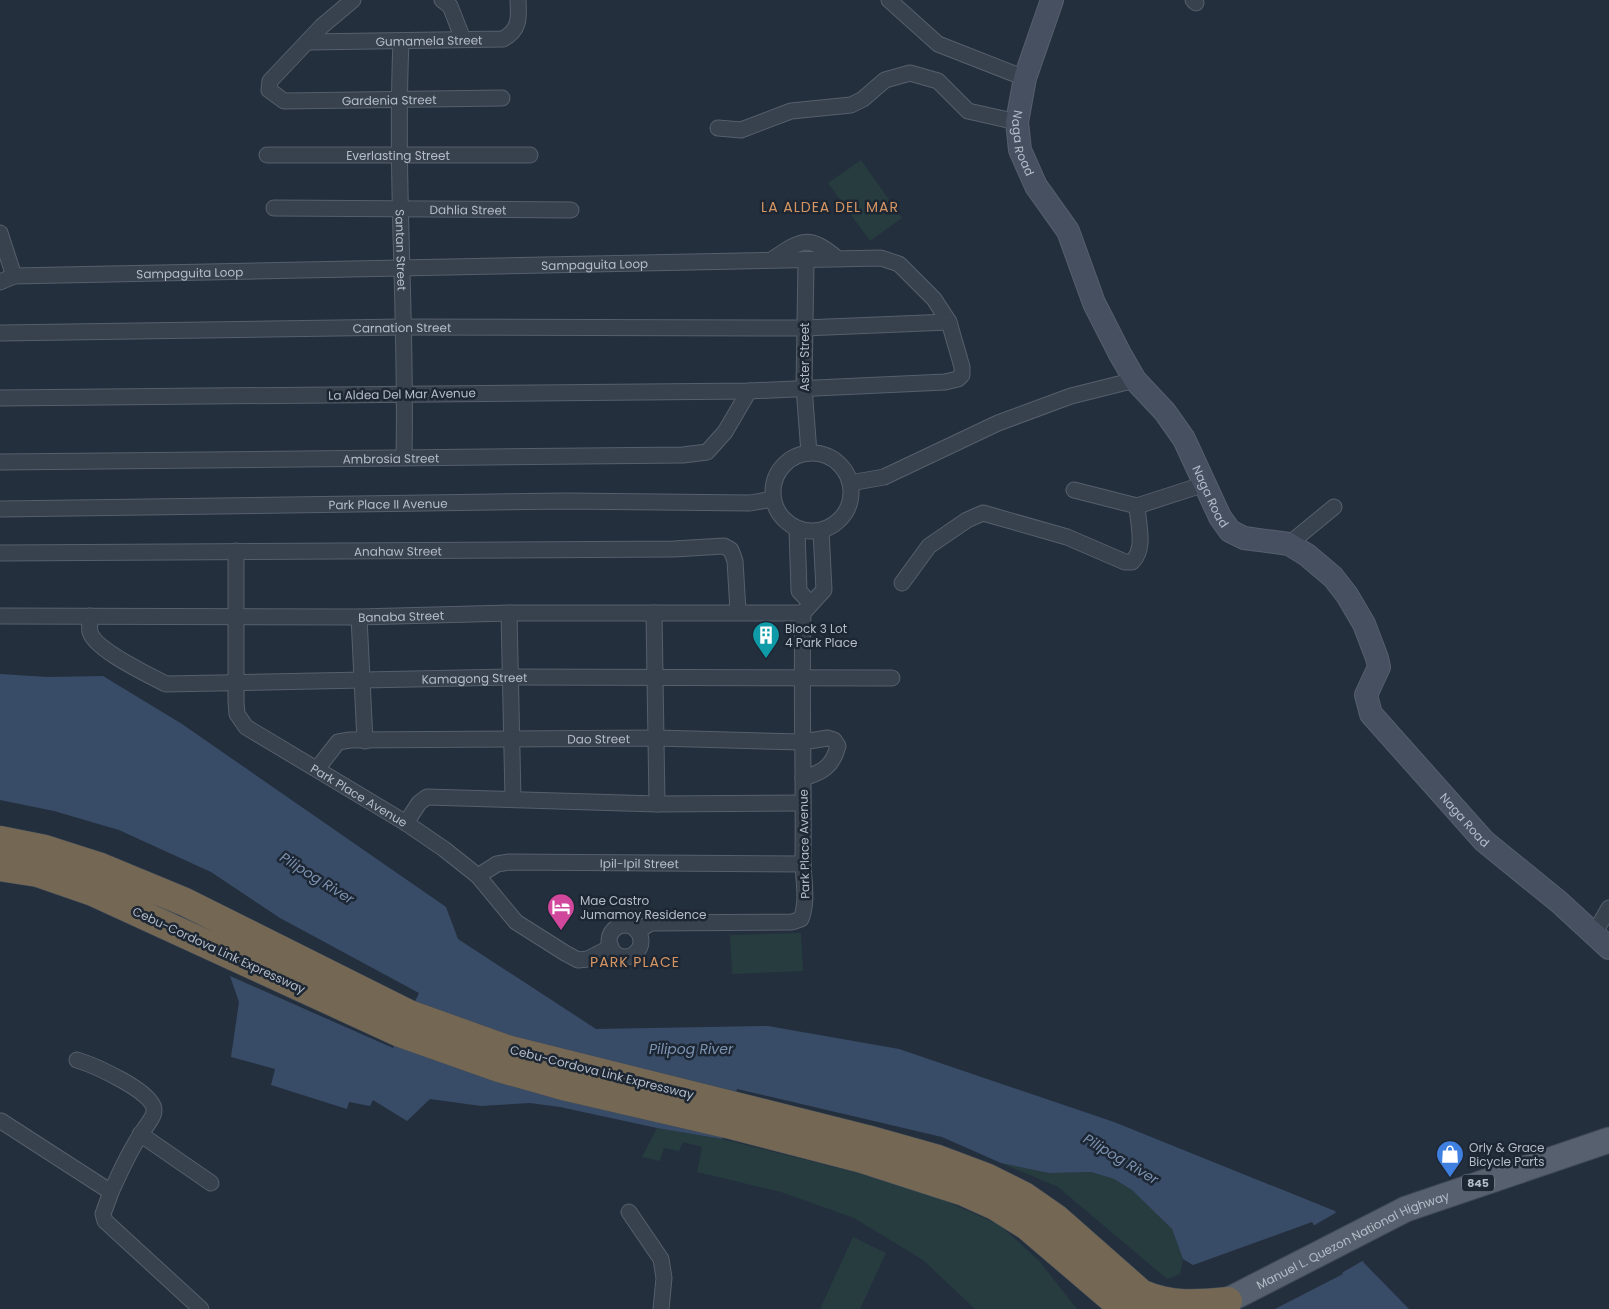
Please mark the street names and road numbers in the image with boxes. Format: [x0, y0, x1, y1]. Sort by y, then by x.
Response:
street label: Gumamela Street [375, 31, 483, 49]
street label: Gardenia Street [342, 90, 437, 109]
street label: Naga Road [1008, 109, 1039, 178]
street label: Everlasting Street [346, 147, 450, 164]
street label: Dahlia Street [430, 201, 506, 218]
street label: Santan Street [392, 209, 411, 291]
street label: Sampaguita Loop [541, 254, 648, 274]
street label: Sampaguita Loop [136, 263, 243, 282]
street label: Carnation Street [352, 318, 451, 336]
street label: Aster Street [796, 323, 813, 391]
street label: La Aldea Del Mar Avenue [328, 384, 476, 404]
street label: Ambrosia Street [343, 449, 439, 467]
street label: Naga Road [1189, 462, 1233, 531]
street label: Park Place II Avenue [328, 494, 448, 513]
street label: Anahaw Street [354, 542, 442, 559]
street label: Banaba Street [358, 606, 444, 626]
street label: Kamagong Street [421, 668, 527, 687]
street label: Dao Street [567, 730, 630, 747]
street label: Park Place Avenue [308, 759, 411, 831]
street label: Park Place Avenue [795, 789, 813, 899]
street label: Naga Road [1436, 789, 1493, 851]
street label: Ipil-Ipil Street [600, 854, 679, 872]
street label: Cebu-Cordova Link Expressway [130, 902, 308, 998]
street label: Cebu-Cordova Link Expressway [508, 1041, 696, 1103]
road number: 845 [1462, 1174, 1494, 1192]
street label: Manuel L. Quezon National Highway [1253, 1186, 1452, 1293]

